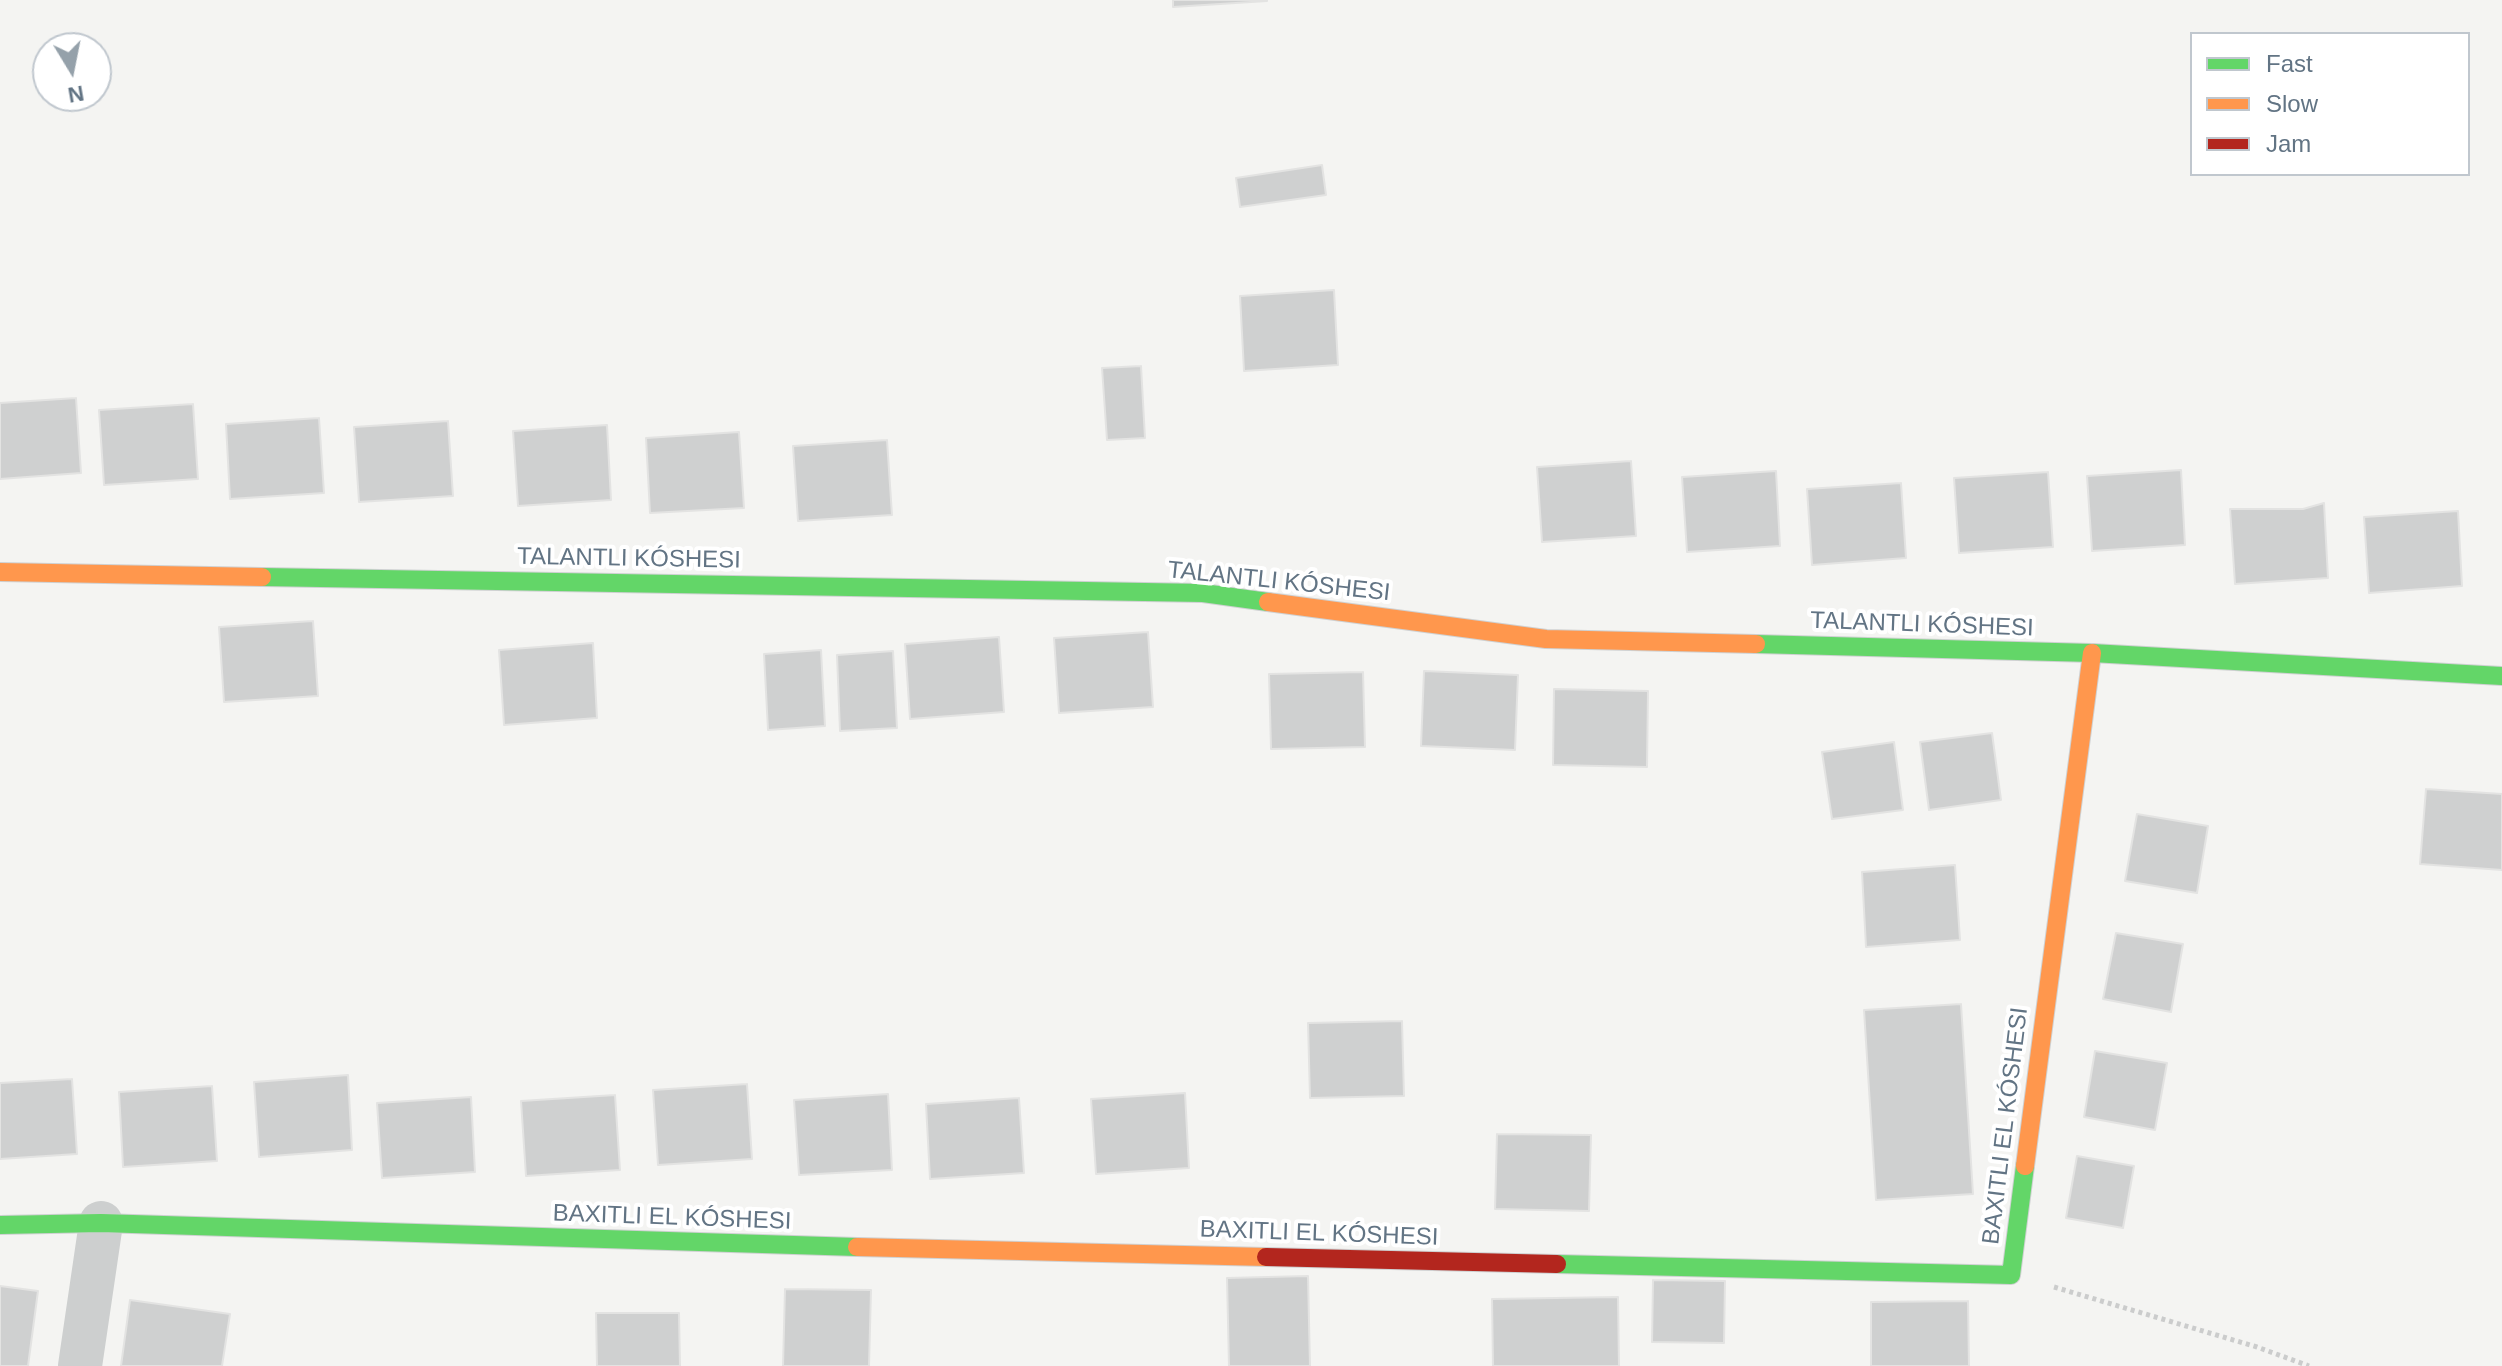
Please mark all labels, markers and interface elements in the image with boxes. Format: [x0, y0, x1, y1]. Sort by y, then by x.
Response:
north arrow [32, 32, 112, 112]
legend [2190, 32, 2470, 176]
text: Fast [2266, 50, 2313, 77]
text: N [66, 80, 86, 108]
text: Slow [2266, 90, 2318, 117]
text: Jam [2266, 130, 2311, 157]
street label: TALANTLI KÓSHESI [517, 543, 741, 575]
street label: TALANTLI KÓSHESI [1166, 556, 1392, 608]
street label: TALANTLI KÓSHESI [1810, 607, 2034, 643]
street label: BAXITLI EL KÓSHESI [1977, 1006, 2035, 1246]
street label: BAXITLI EL KÓSHESI [552, 1199, 792, 1237]
street label: BAXITLI EL KÓSHESI [1199, 1215, 1439, 1253]

